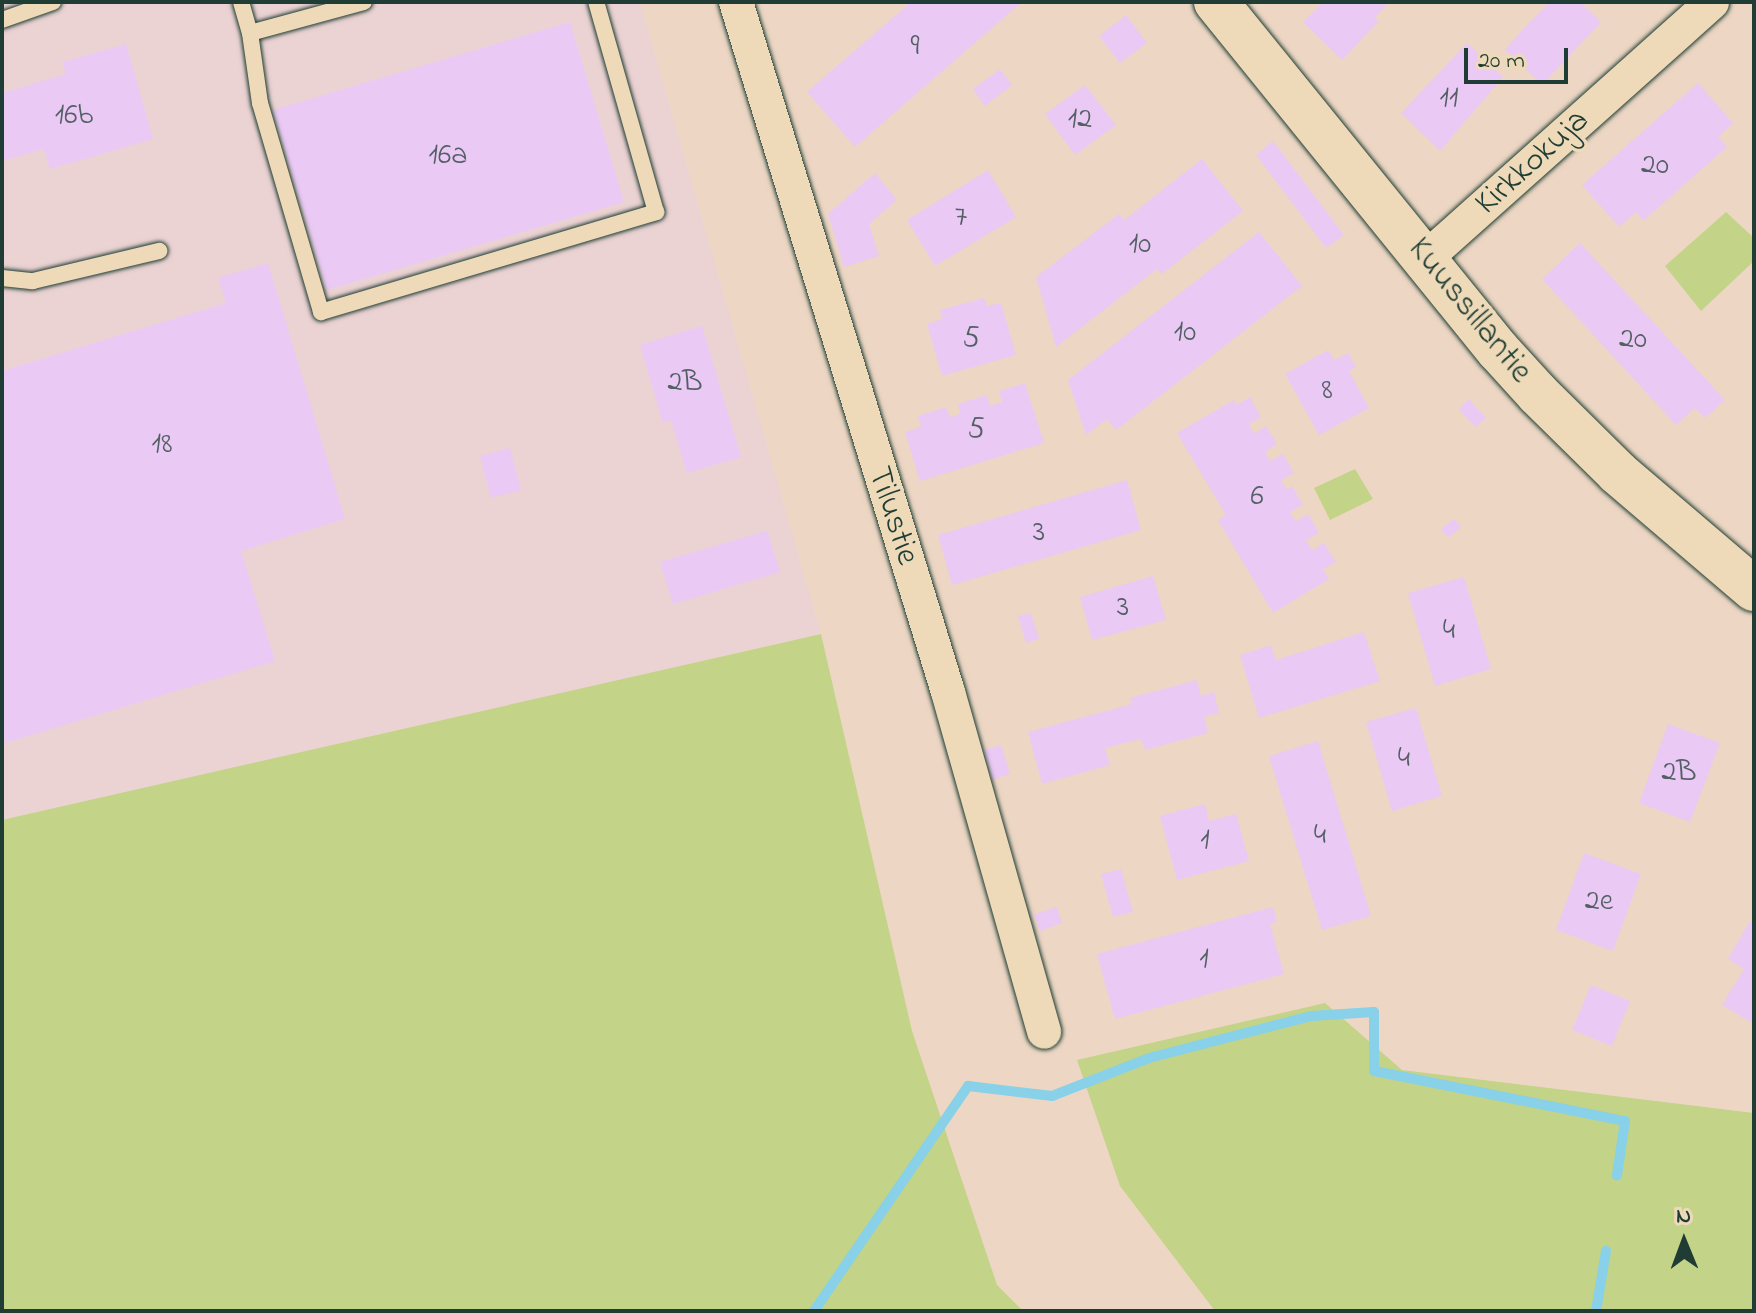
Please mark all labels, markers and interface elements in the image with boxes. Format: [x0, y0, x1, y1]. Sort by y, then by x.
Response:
house number: 9 [910, 29, 920, 65]
scale bar [1468, 32, 1572, 82]
text: 20 m [1478, 44, 1525, 79]
house number: 11 [1439, 81, 1459, 117]
house number: 16b [55, 98, 93, 134]
street label: Kirkkokuja [1468, 101, 1598, 225]
house number: 12 [1068, 102, 1092, 138]
house number: 16a [429, 138, 467, 174]
house number: 20 [1641, 148, 1669, 184]
house number: 7 [955, 200, 967, 236]
house number: 10 [1129, 227, 1151, 263]
street label: Kuussillantie [1398, 230, 1540, 392]
house number: 10 [1174, 315, 1196, 351]
house number: 5 [962, 321, 980, 357]
house number: 20 [1619, 322, 1647, 358]
house number: 2B [667, 365, 703, 401]
house number: 8 [1321, 373, 1333, 409]
house number: 5 [967, 412, 985, 448]
house number: 18 [152, 427, 172, 463]
street label: Tilustie [857, 462, 927, 570]
house number: 6 [1250, 479, 1264, 515]
house number: 3 [1033, 515, 1045, 551]
house number: 3 [1117, 590, 1129, 626]
house number: 4 [1443, 613, 1455, 649]
house number: 4 [1398, 741, 1410, 777]
house number: 2B [1661, 755, 1697, 791]
house number: 4 [1314, 818, 1326, 854]
house number: 1 [1200, 823, 1210, 859]
house number: 2e [1585, 884, 1613, 920]
house number: 1 [1199, 942, 1209, 978]
north arrow [1644, 1201, 1724, 1281]
text: N [1676, 1201, 1691, 1233]

